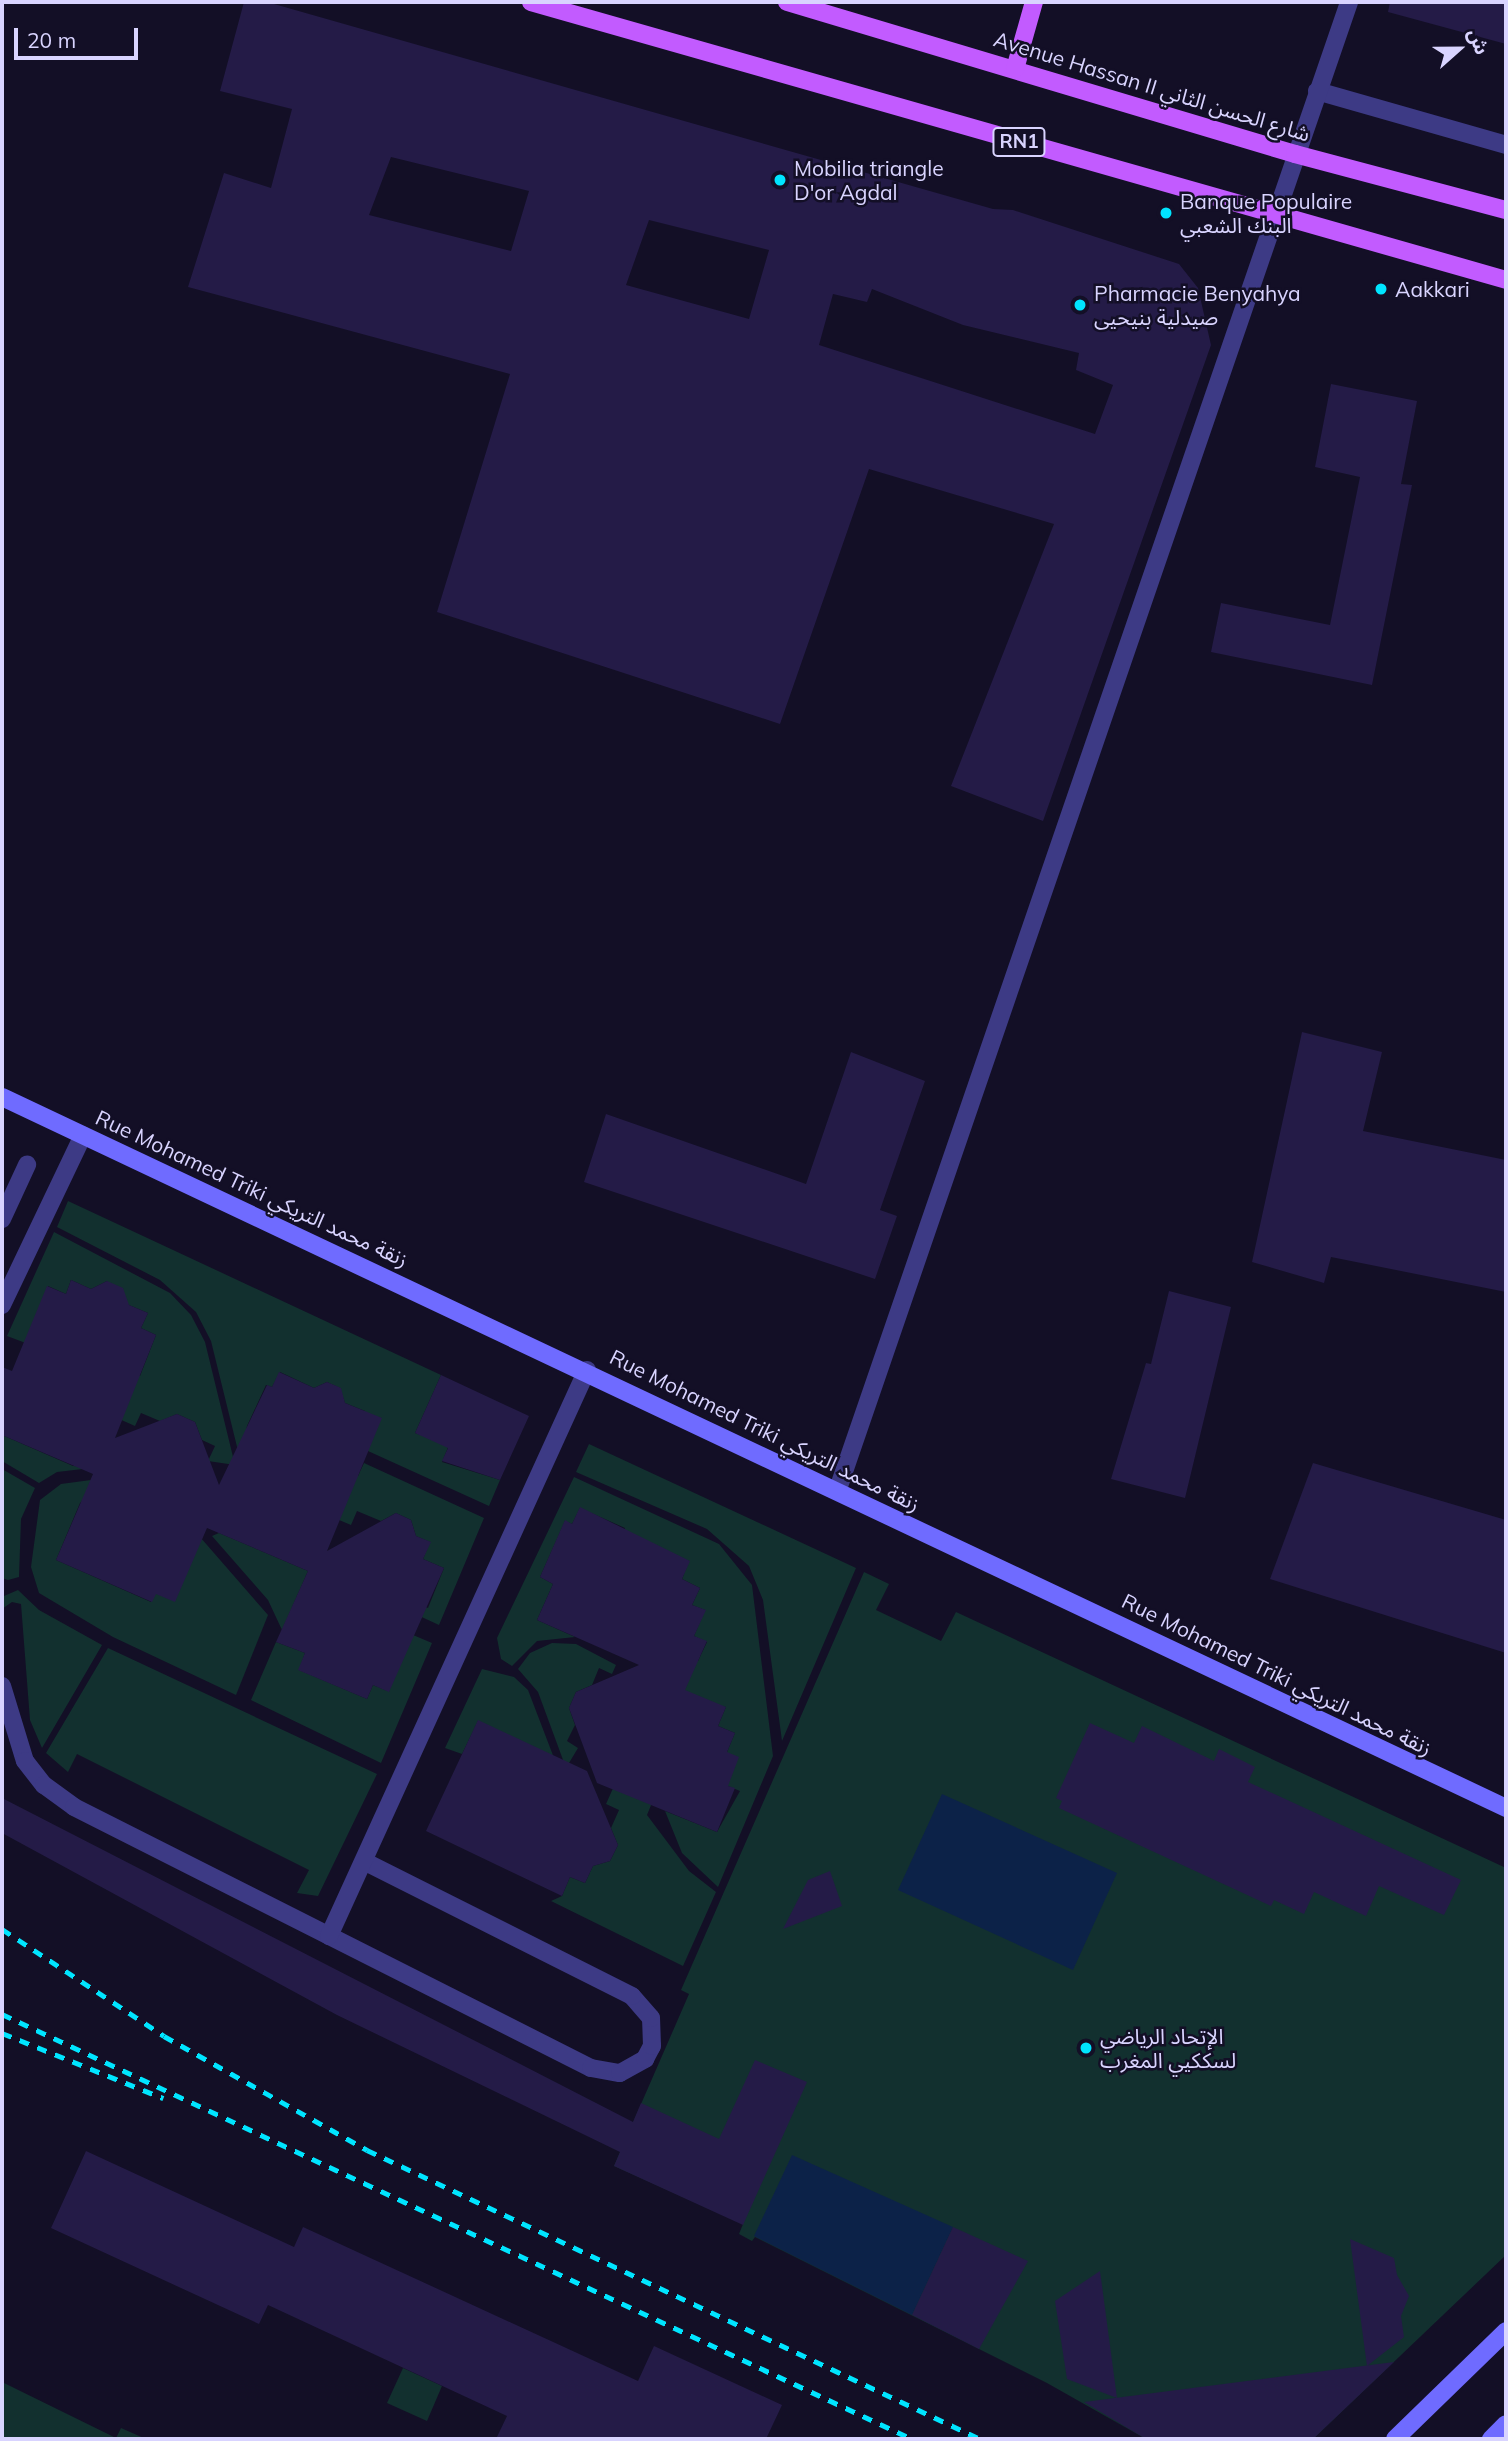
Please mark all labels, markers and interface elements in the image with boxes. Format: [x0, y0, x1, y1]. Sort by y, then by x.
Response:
scale bar [18, 14, 142, 58]
north arrow [1424, 14, 1494, 84]
text: ش [1463, 25, 1494, 58]
street label: Avenue Hassan II شارع الحسن الثاني [991, 26, 1313, 146]
text: 20 m [27, 27, 76, 53]
road number: RN1 [991, 126, 1047, 158]
place label: Mobilia triangle D'or Agdal [794, 155, 944, 205]
marker: Mobilia triangle D'or Agdal [772, 172, 788, 188]
place label: Banque Populaire البنك الشعبي [1180, 188, 1352, 238]
marker: Banque Populaire البنك الشعبي [1158, 205, 1174, 221]
place label: Aakkari [1395, 276, 1470, 302]
place label: Pharmacie Benyahya صيدلية بنيحيى [1094, 280, 1301, 330]
marker: Aakkari [1373, 281, 1389, 297]
marker: Pharmacie Benyahya صيدلية بنيحيى [1072, 297, 1088, 313]
street label: Rue Mohamed Triki زنقة محمد التريكي [92, 1104, 412, 1272]
street label: Rue Mohamed Triki زنقة محمد التريكي [606, 1344, 924, 1516]
street label: Rue Mohamed Triki زنقة محمد التريكي [1118, 1588, 1436, 1760]
place label: الإتحاد الرياضي لسككيي المغرب [1100, 2023, 1236, 2073]
marker: الإتحاد الرياضي لسككيي المغرب [1078, 2040, 1094, 2056]

